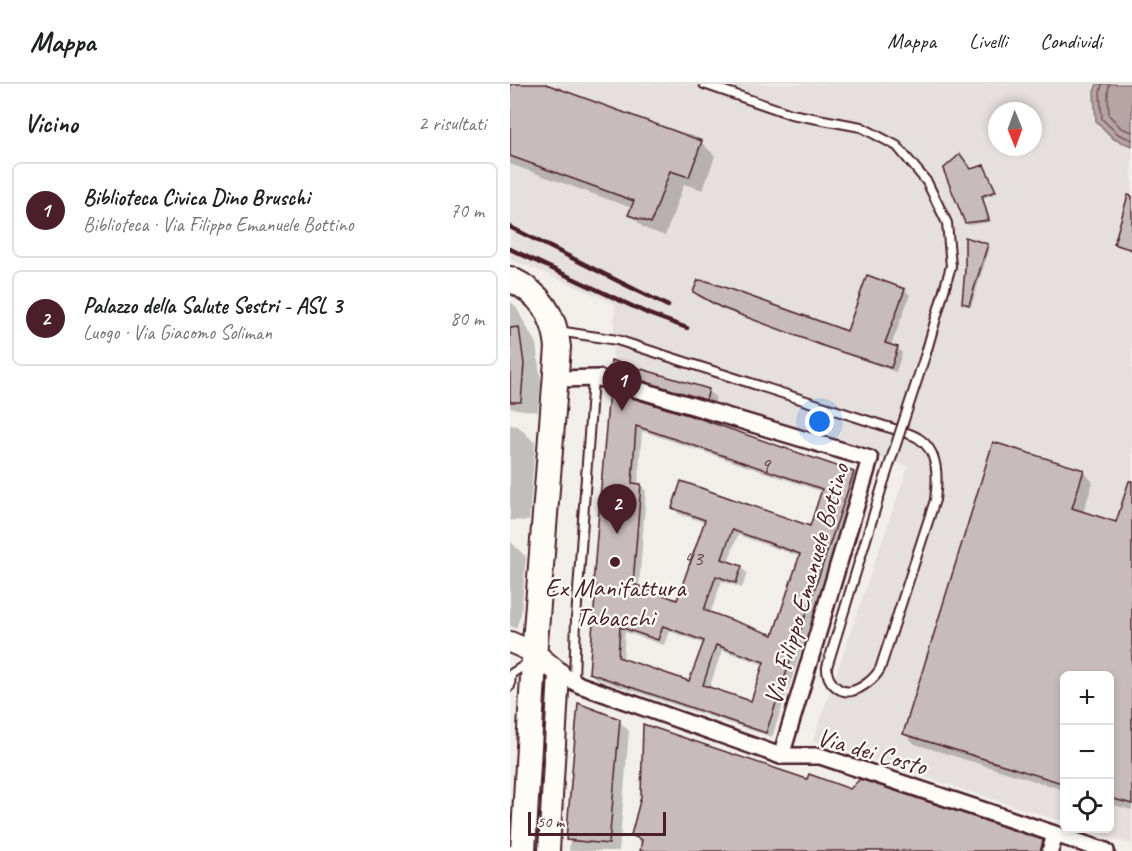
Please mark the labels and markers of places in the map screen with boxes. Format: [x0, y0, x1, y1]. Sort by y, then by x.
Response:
pin: 1 [602, 362, 642, 411]
pin: 2 [598, 484, 636, 534]
marker: Ex Manifattura Tabacchi [608, 555, 622, 569]
place label: Ex Manifattura Tabacchi [545, 571, 687, 634]

